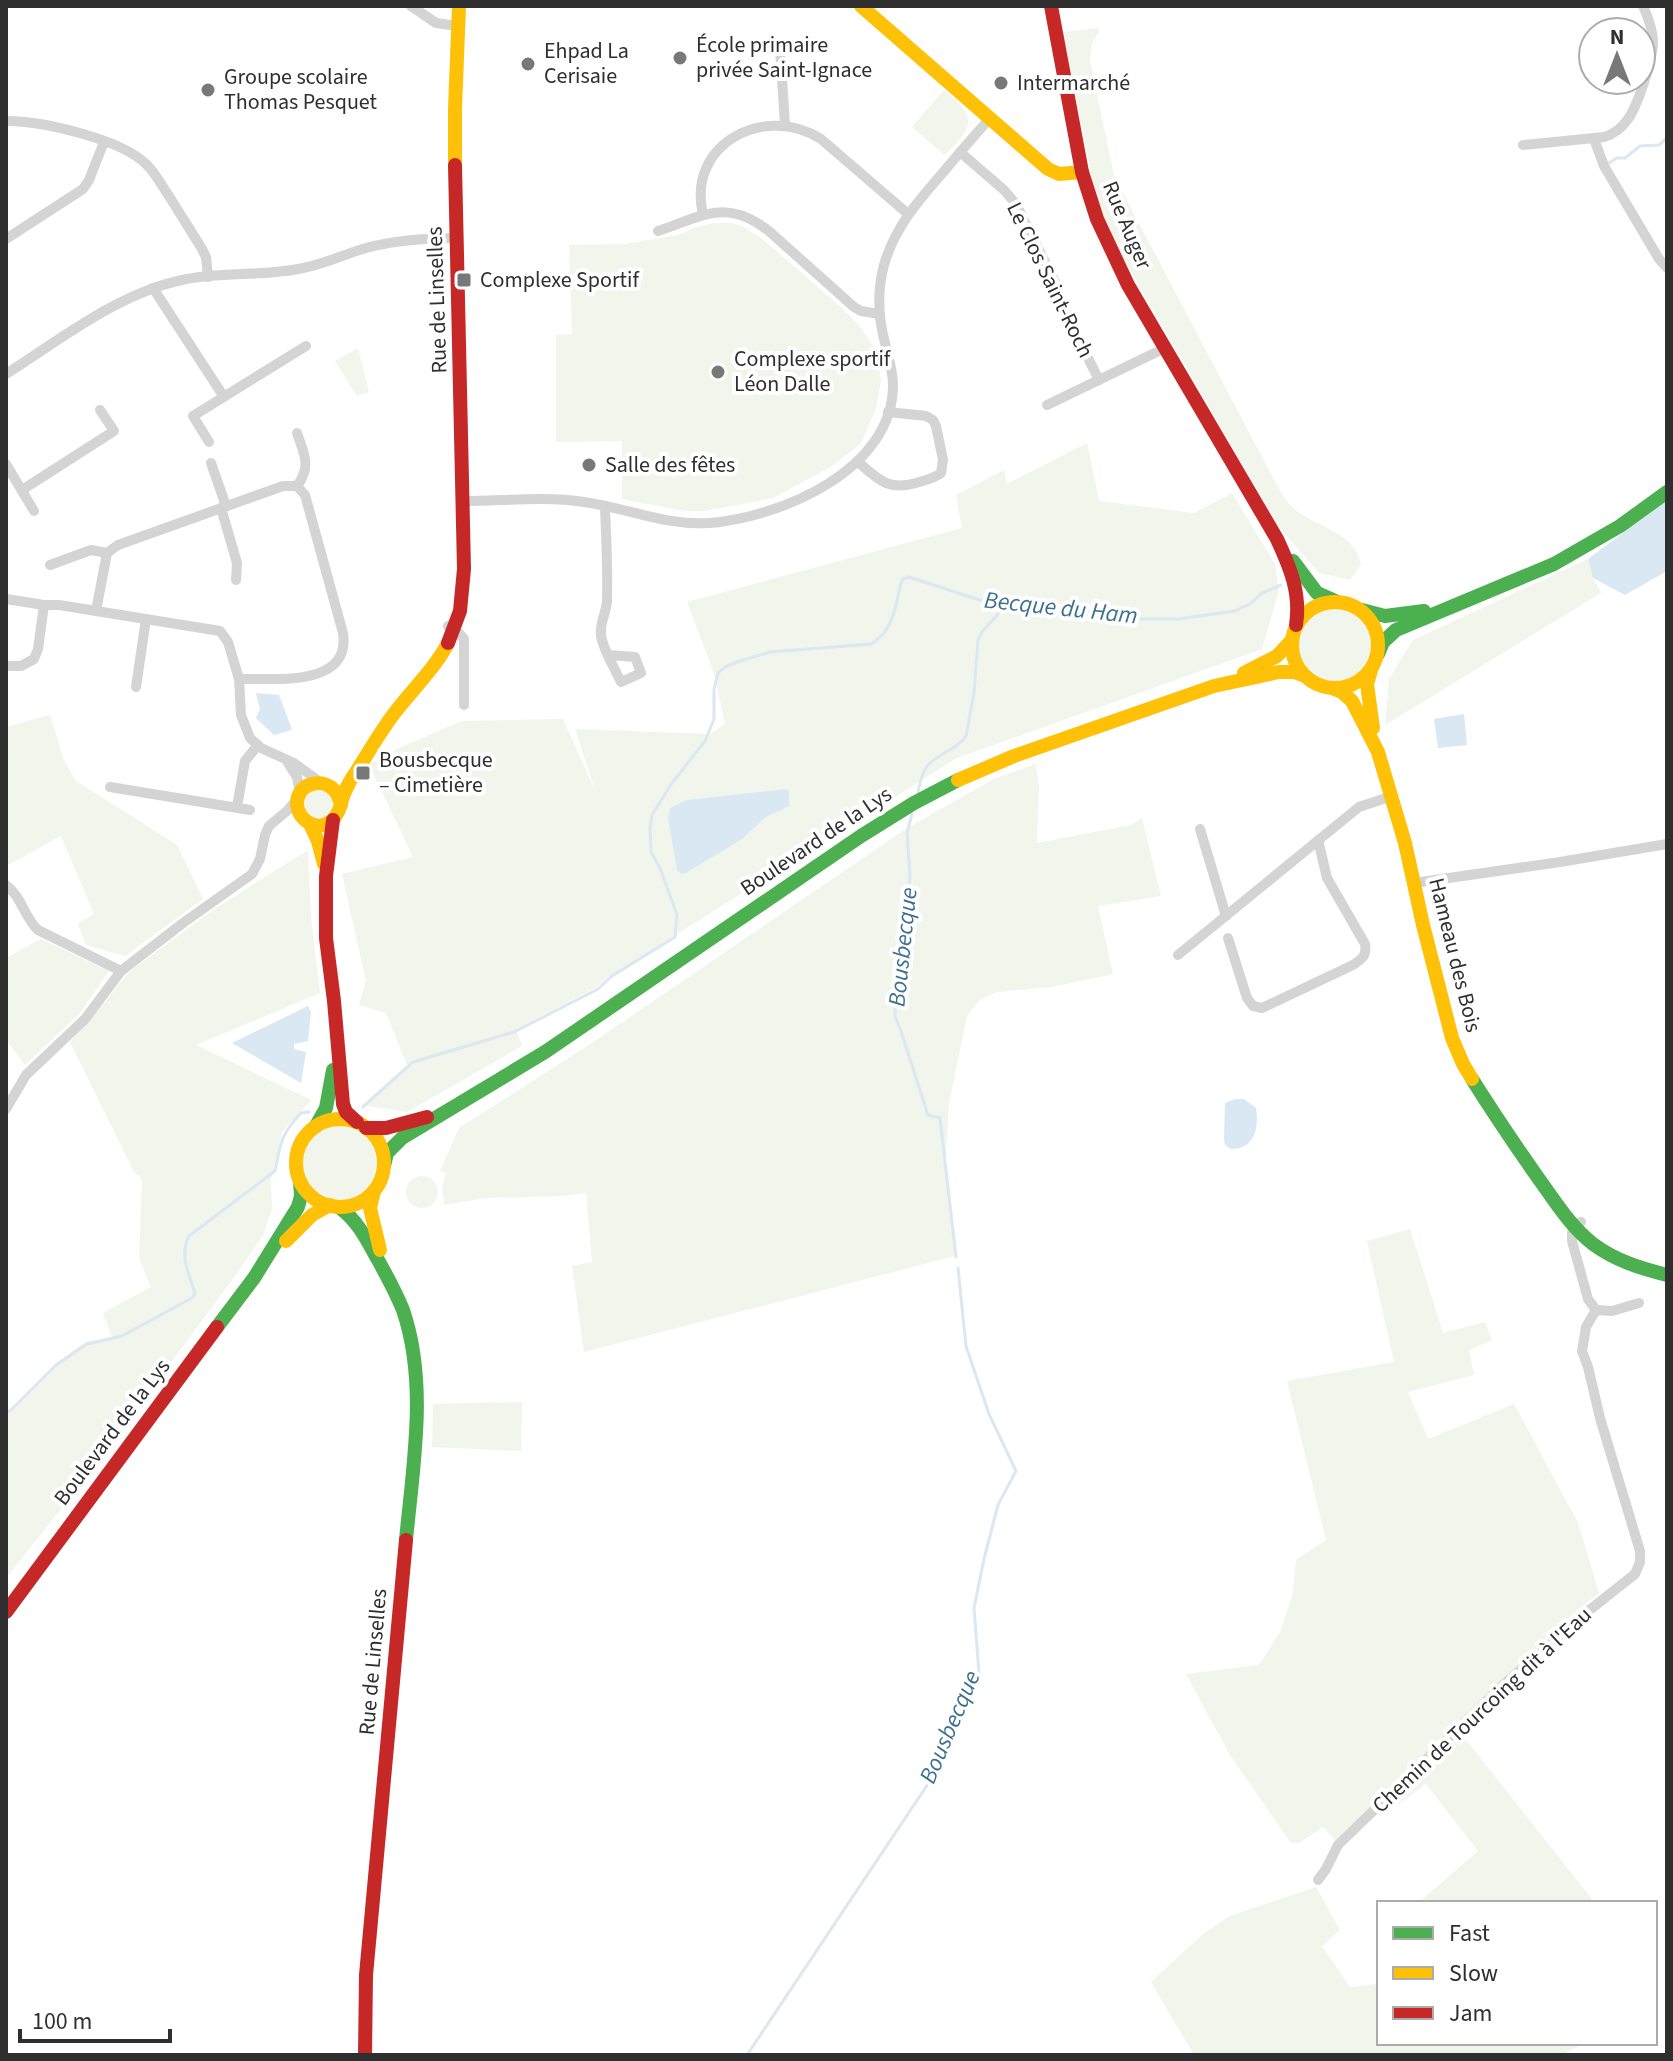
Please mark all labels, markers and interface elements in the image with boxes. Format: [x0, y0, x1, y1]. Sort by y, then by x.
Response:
north arrow [1577, 16, 1657, 96]
text: N [1610, 21, 1624, 53]
place label: École primaire privée Saint-Ignace [696, 29, 872, 86]
place label: Ehpad La Cerisaie [544, 35, 629, 92]
marker: École primaire privée Saint-Ignace [671, 49, 689, 67]
marker: Ehpad La Cerisaie [519, 55, 537, 73]
place label: Groupe scolaire Thomas Pesquet [224, 61, 378, 118]
place label: Intermarché [1017, 67, 1130, 99]
marker: Intermarché [992, 74, 1010, 92]
marker: Groupe scolaire Thomas Pesquet [199, 81, 217, 99]
street label: Rue Auger [1094, 176, 1160, 274]
street label: Le Clos Saint-Roch [998, 197, 1102, 363]
street label: Rue de Linselles [418, 226, 456, 374]
place label: Complexe Sportif [480, 264, 640, 296]
marker: Complexe Sportif [455, 271, 473, 289]
place label: Complexe sportif Léon Dalle [734, 343, 892, 400]
marker: Complexe sportif Léon Dalle [709, 363, 727, 381]
place label: Salle des fêtes [605, 449, 735, 481]
marker: Salle des fêtes [580, 456, 598, 474]
water label: Becque du Ham [983, 583, 1139, 633]
place label: Bousbecque – Cimetière [379, 744, 493, 801]
marker: Bousbecque – Cimetière [354, 764, 372, 782]
street label: Boulevard de la Lys [734, 778, 898, 904]
street label: Hameau des Bois [1420, 874, 1490, 1036]
water label: Bousbecque [879, 886, 927, 1008]
street label: Boulevard de la Lys [46, 1352, 178, 1512]
street label: Rue de Linselles [351, 1587, 395, 1737]
street label: Chemin de Tourcoing dit à l'Eau [1365, 1599, 1599, 1821]
water label: Bousbecque [911, 1665, 989, 1789]
legend [1377, 1901, 1657, 2045]
text: Fast [1449, 1916, 1490, 1951]
text: Slow [1449, 1956, 1498, 1991]
scale bar [20, 1993, 170, 2043]
text: Jam [1449, 1996, 1493, 2031]
text: 100 m [32, 2004, 92, 2039]

